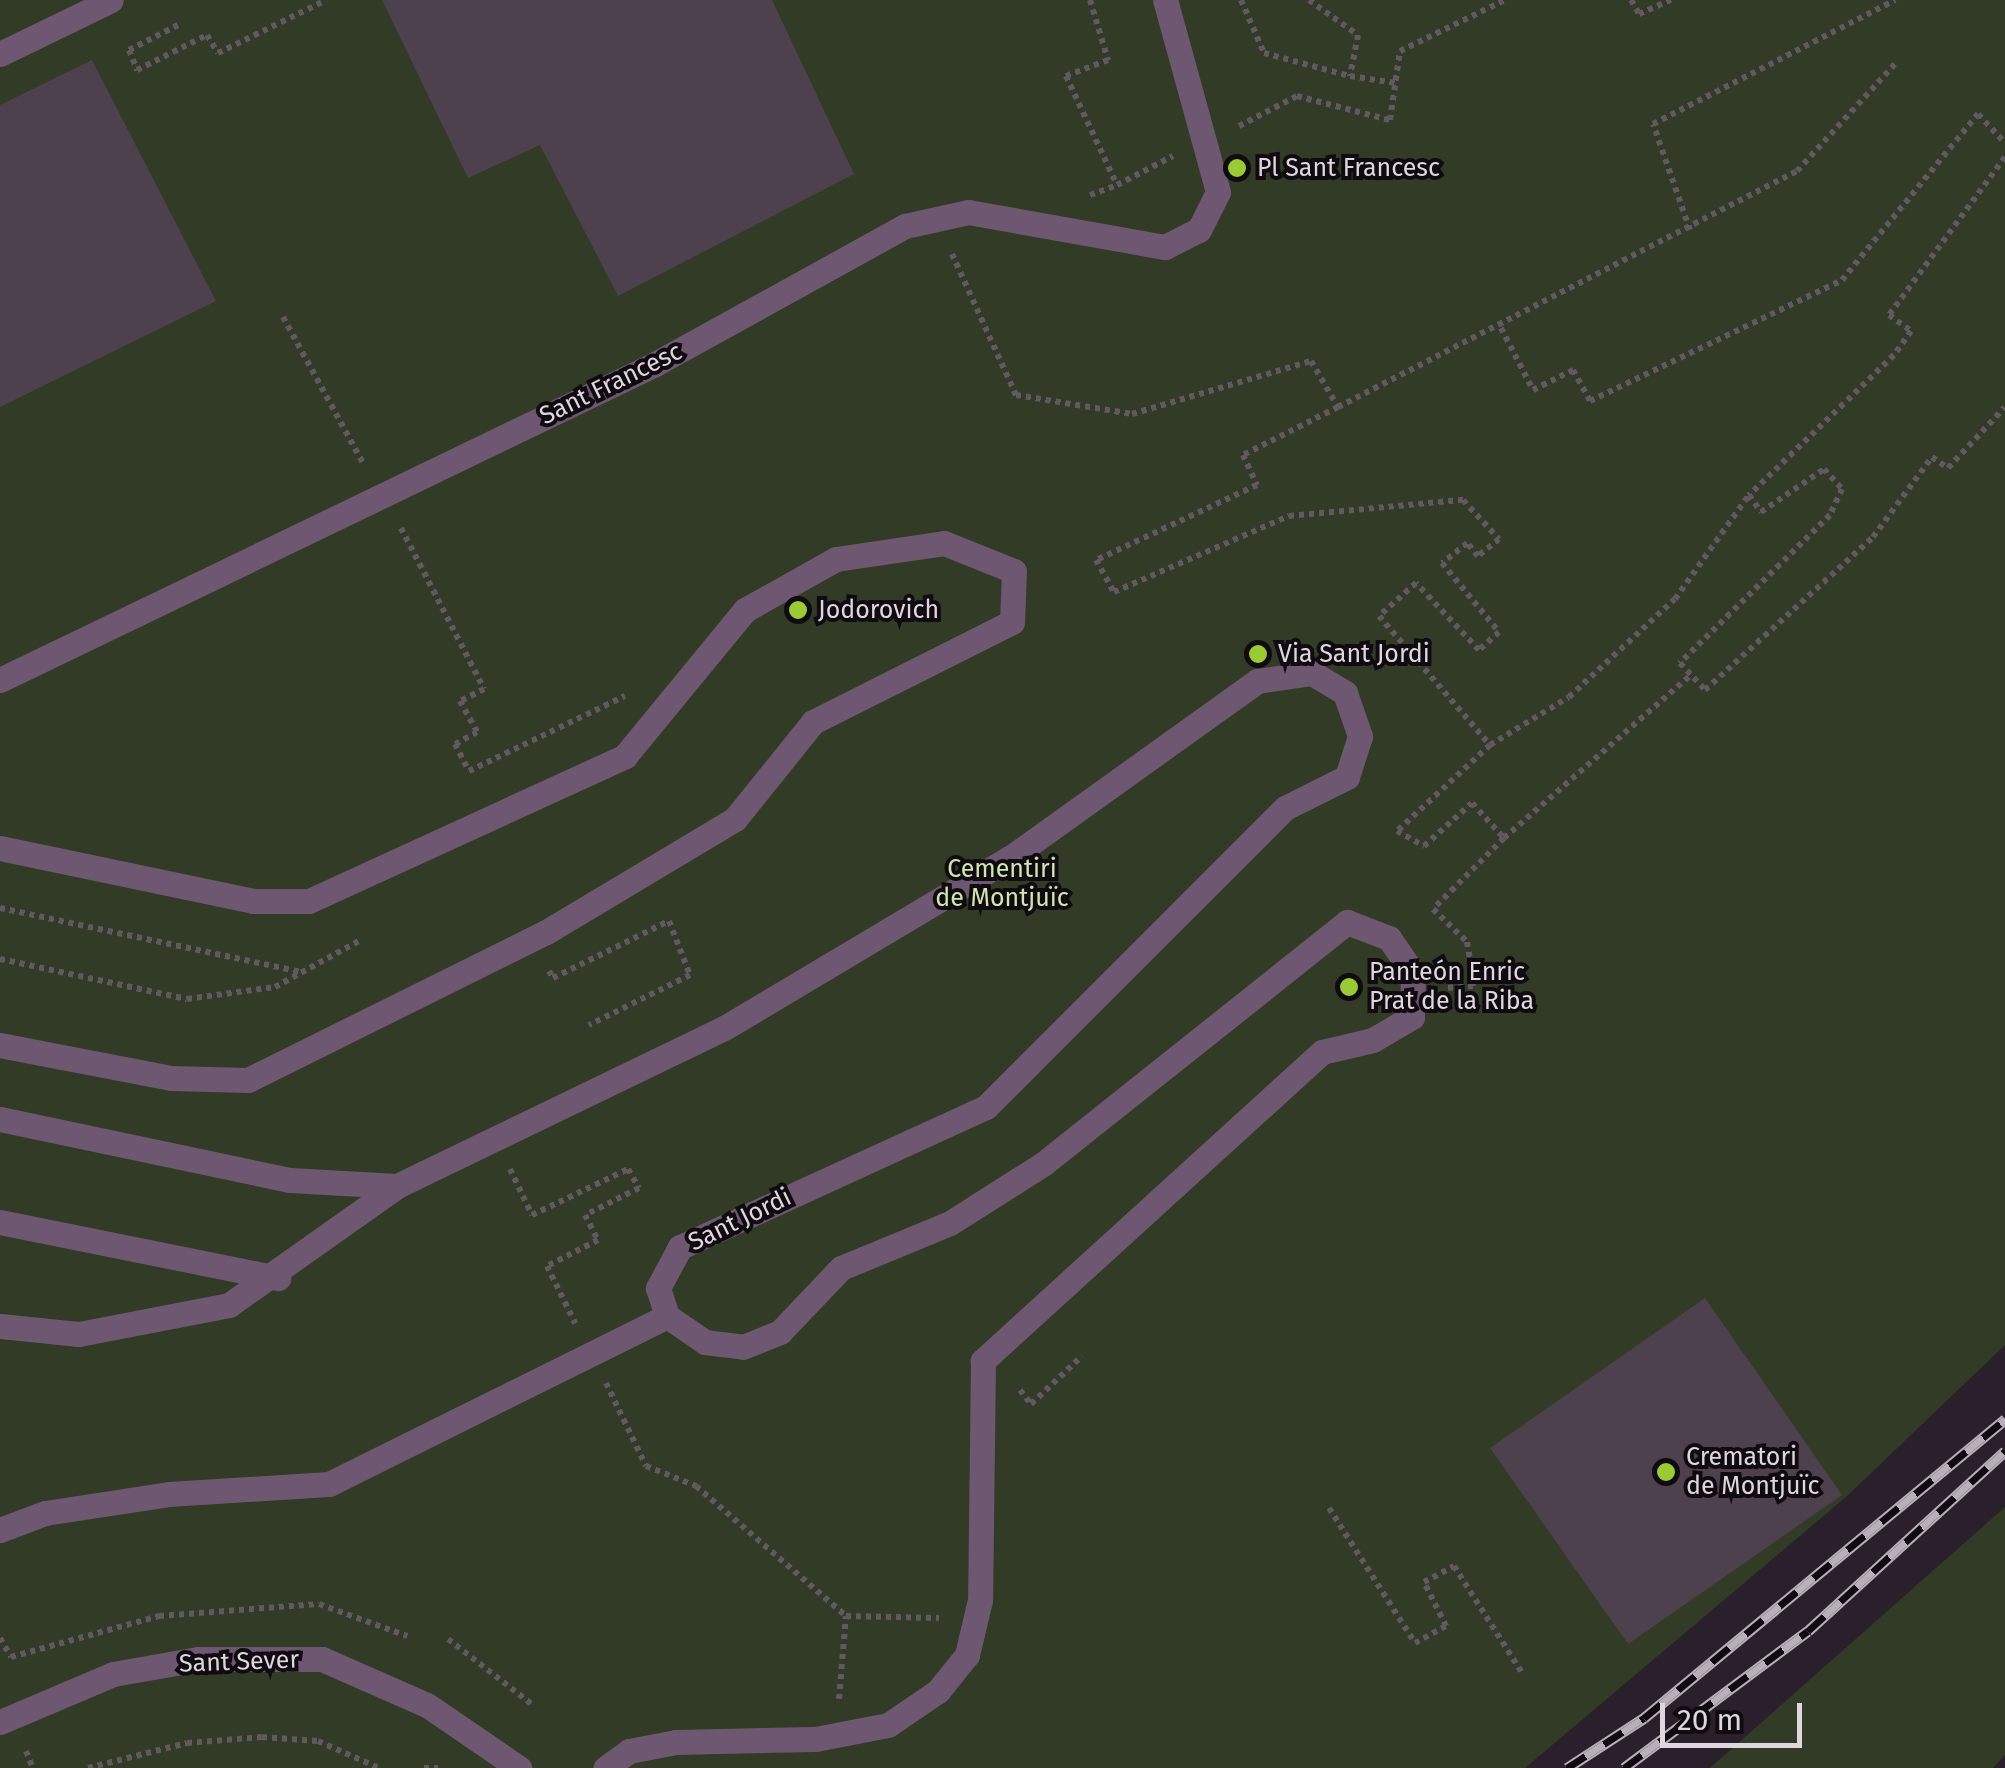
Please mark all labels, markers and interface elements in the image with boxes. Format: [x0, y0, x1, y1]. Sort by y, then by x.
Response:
place label: Pl Sant Francesc [1257, 153, 1440, 183]
marker: Pl Sant Francesc [1226, 157, 1248, 179]
street label: Sant Francesc [535, 337, 687, 431]
place label: Jodorovich [818, 595, 939, 625]
marker: Jodorovich [787, 599, 809, 621]
place label: Via Sant Jordi [1278, 639, 1430, 669]
marker: Via Sant Jordi [1247, 643, 1269, 665]
park label: Cementiri de Montjuïc [935, 855, 1069, 914]
place label: Panteón Enric Prat de la Riba [1369, 958, 1534, 1017]
marker: Panteón Enric Prat de la Riba [1338, 976, 1360, 998]
street label: Sant Jordi [684, 1182, 796, 1258]
place label: Crematori de Montjuïc [1686, 1443, 1819, 1502]
marker: Crematori de Montjuïc [1655, 1461, 1677, 1483]
street label: Sant Sever [178, 1645, 300, 1679]
scale bar [1665, 1683, 1808, 1745]
text: 20 m [1677, 1702, 1742, 1738]

